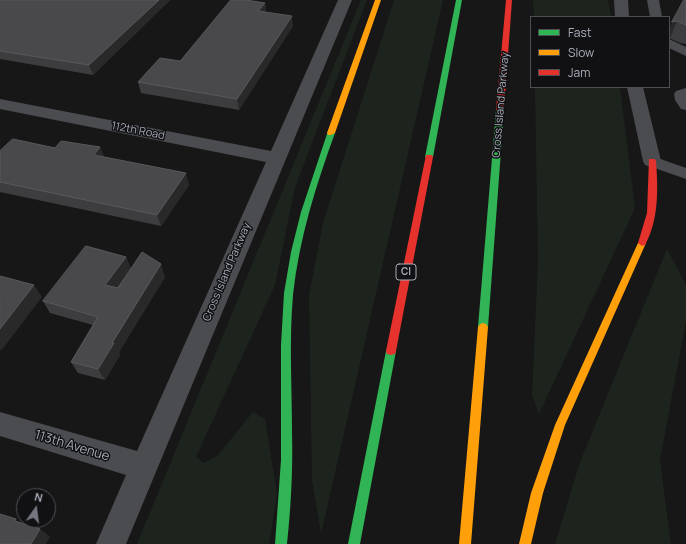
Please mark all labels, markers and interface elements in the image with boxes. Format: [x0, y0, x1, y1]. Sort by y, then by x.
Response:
legend [530, 16, 670, 88]
text: Fast [568, 24, 592, 41]
text: Slow [568, 44, 594, 61]
street label: Cross Island Parkway [490, 52, 512, 158]
text: Jam [568, 64, 590, 81]
street label: 112th Road [110, 119, 166, 143]
street label: Cross Island Parkway [200, 221, 254, 323]
road number: CI [396, 264, 416, 280]
street label: 113th Avenue [33, 427, 111, 465]
north arrow [16, 488, 56, 528]
text: N [33, 489, 44, 505]

